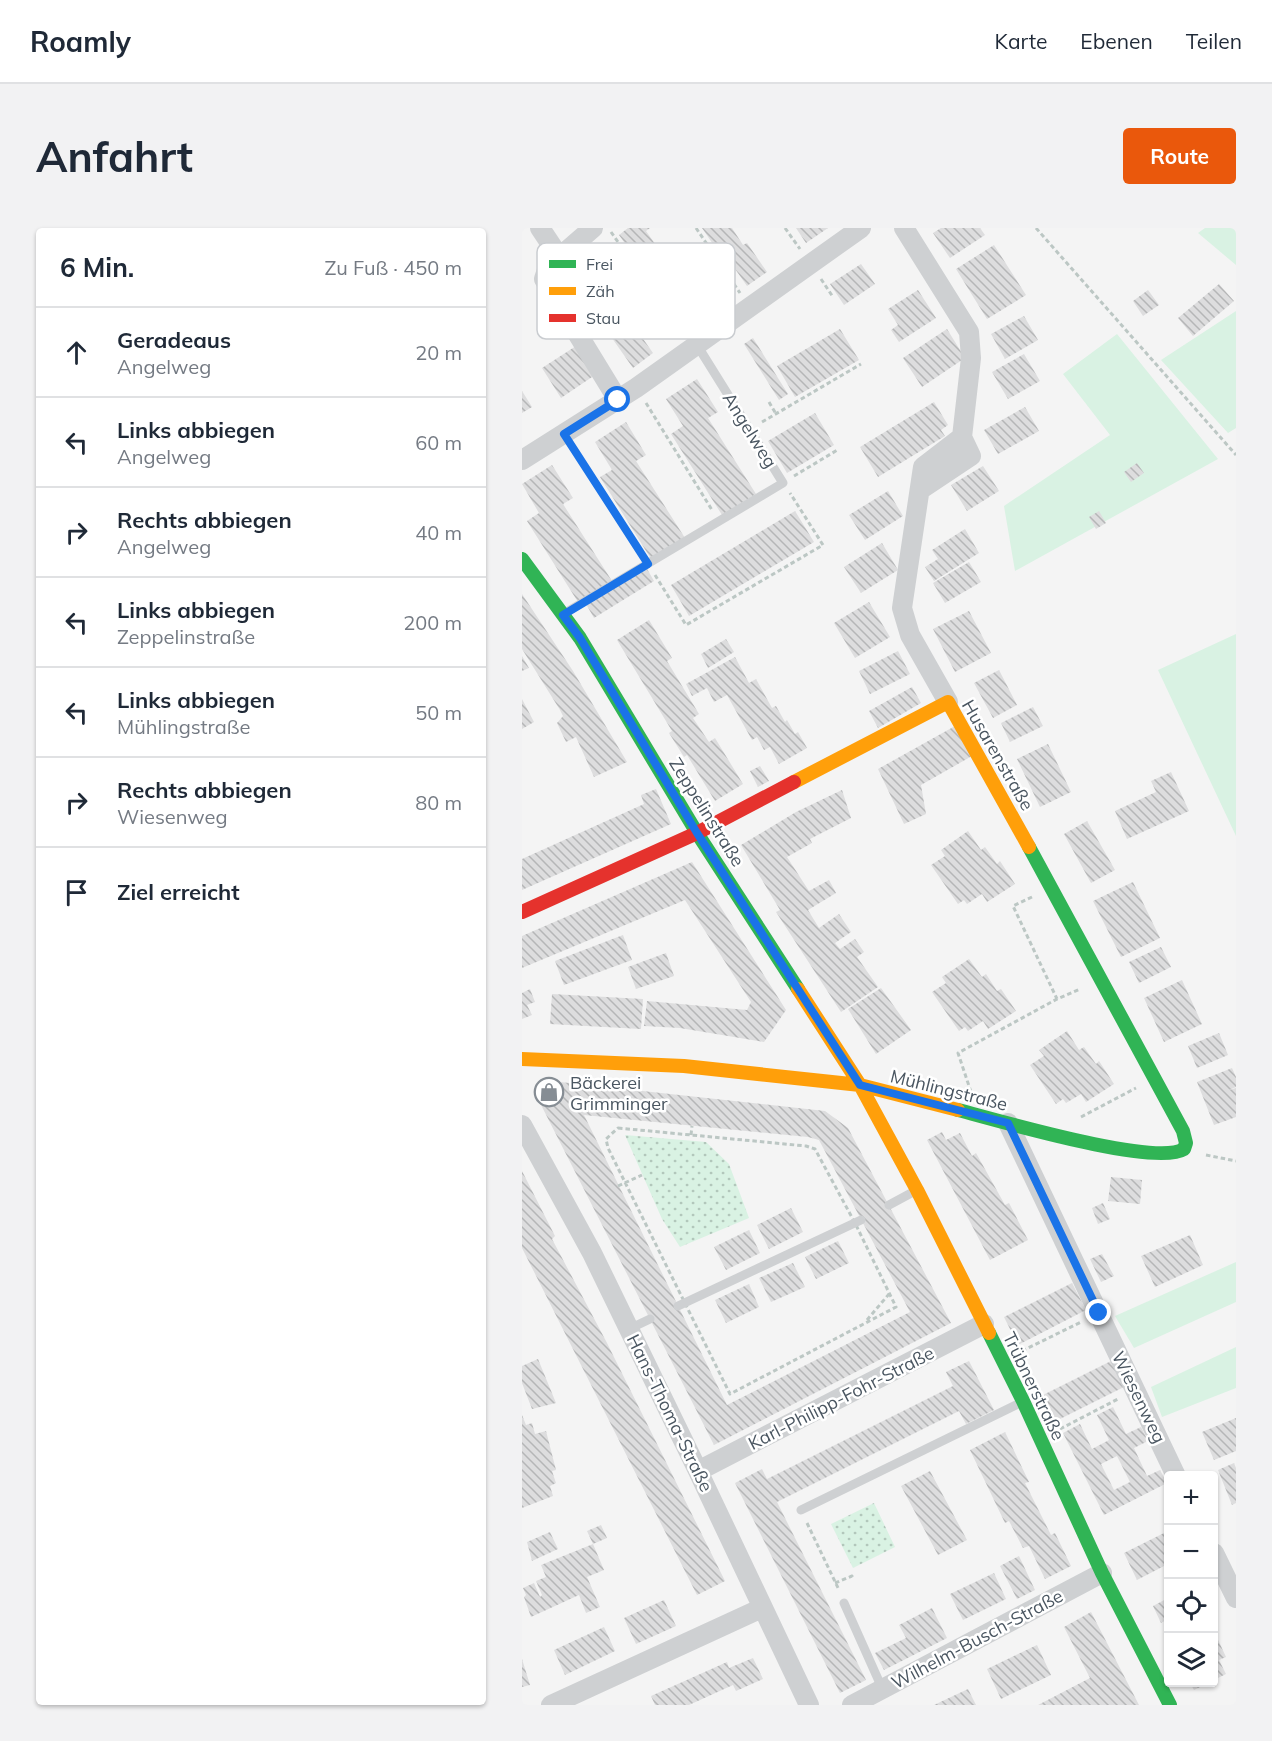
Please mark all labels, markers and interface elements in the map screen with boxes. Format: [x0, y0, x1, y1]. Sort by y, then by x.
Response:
text: Roamly [30, 24, 131, 59]
text: Karte [995, 28, 1047, 54]
text: Ebenen [1080, 28, 1153, 54]
text: Teilen [1186, 28, 1242, 54]
button: Route [1123, 128, 1236, 184]
text: Anfahrt [36, 130, 193, 183]
legend [537, 243, 735, 339]
text: 6 Min. [60, 251, 134, 284]
text: Frei [586, 254, 613, 274]
text: Zu Fuß · 450 m [324, 255, 462, 280]
text: Zäh [586, 281, 615, 301]
text: Stau [586, 308, 620, 328]
text: Geradeaus [117, 326, 231, 354]
icon: ahead [60, 336, 93, 369]
text: 20 m [415, 340, 462, 365]
text: Angelweg [117, 354, 211, 379]
route start [604, 386, 630, 412]
street label: Angelweg [718, 388, 782, 472]
text: Links abbiegen [117, 416, 275, 444]
icon: left [60, 426, 93, 459]
text: 60 m [415, 430, 462, 455]
text: Angelweg [117, 444, 211, 469]
text: Rechts abbiegen [117, 506, 292, 534]
icon: right [60, 516, 93, 549]
text: 40 m [415, 520, 462, 545]
text: Angelweg [117, 534, 211, 559]
text: Links abbiegen [117, 596, 275, 624]
icon: left [60, 606, 93, 639]
text: 200 m [403, 610, 462, 635]
text: Zeppelinstraße [117, 624, 255, 649]
text: Links abbiegen [117, 686, 275, 714]
street label: Husarenstraße [957, 695, 1039, 815]
icon: left [60, 696, 93, 729]
text: 50 m [415, 700, 462, 725]
text: Mühlingstraße [117, 714, 250, 739]
street label: Zeppelinstraße [664, 753, 750, 871]
text: Rechts abbiegen [117, 776, 292, 804]
icon: right [60, 786, 93, 819]
text: 80 m [415, 790, 462, 815]
text: Wiesenweg [117, 804, 227, 829]
icon: arrive [60, 876, 93, 909]
text: Ziel erreicht [117, 878, 240, 906]
street label: Mühlingstraße [888, 1064, 1010, 1116]
place label: Bäckerei Grimminger [570, 1071, 668, 1115]
shop icon: Bäckerei Grimminger [533, 1076, 565, 1108]
route end [1085, 1299, 1111, 1325]
street label: Trübnerstraße [998, 1328, 1070, 1444]
street label: Hans-Thoma-Straße [622, 1330, 718, 1496]
street label: Karl-Philipp-Fohr-Straße [744, 1341, 938, 1455]
street label: Wiesenweg [1107, 1347, 1171, 1447]
map controls [1164, 1471, 1218, 1687]
button: + [1164, 1471, 1218, 1525]
button: − [1164, 1525, 1218, 1579]
button: locate [1164, 1579, 1218, 1633]
street label: Wilhelm-Busch-Straße [887, 1584, 1067, 1694]
button: layers [1164, 1633, 1218, 1687]

